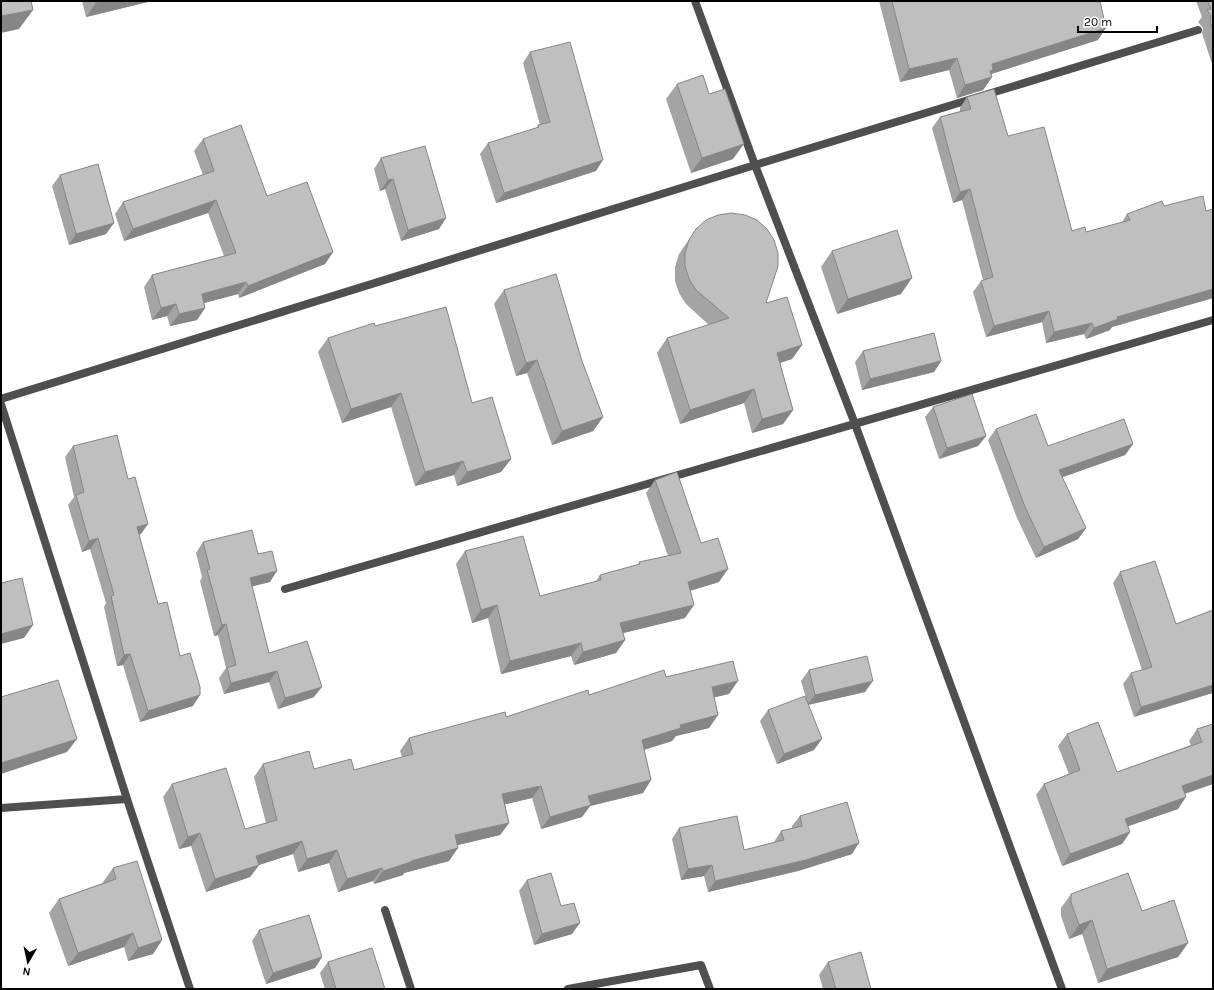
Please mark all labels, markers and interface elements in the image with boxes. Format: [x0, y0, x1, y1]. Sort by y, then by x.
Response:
scale bar [1078, 8, 1157, 34]
text: 20 m [1084, 15, 1112, 29]
north arrow [8, 942, 48, 982]
text: N [22, 964, 31, 978]

